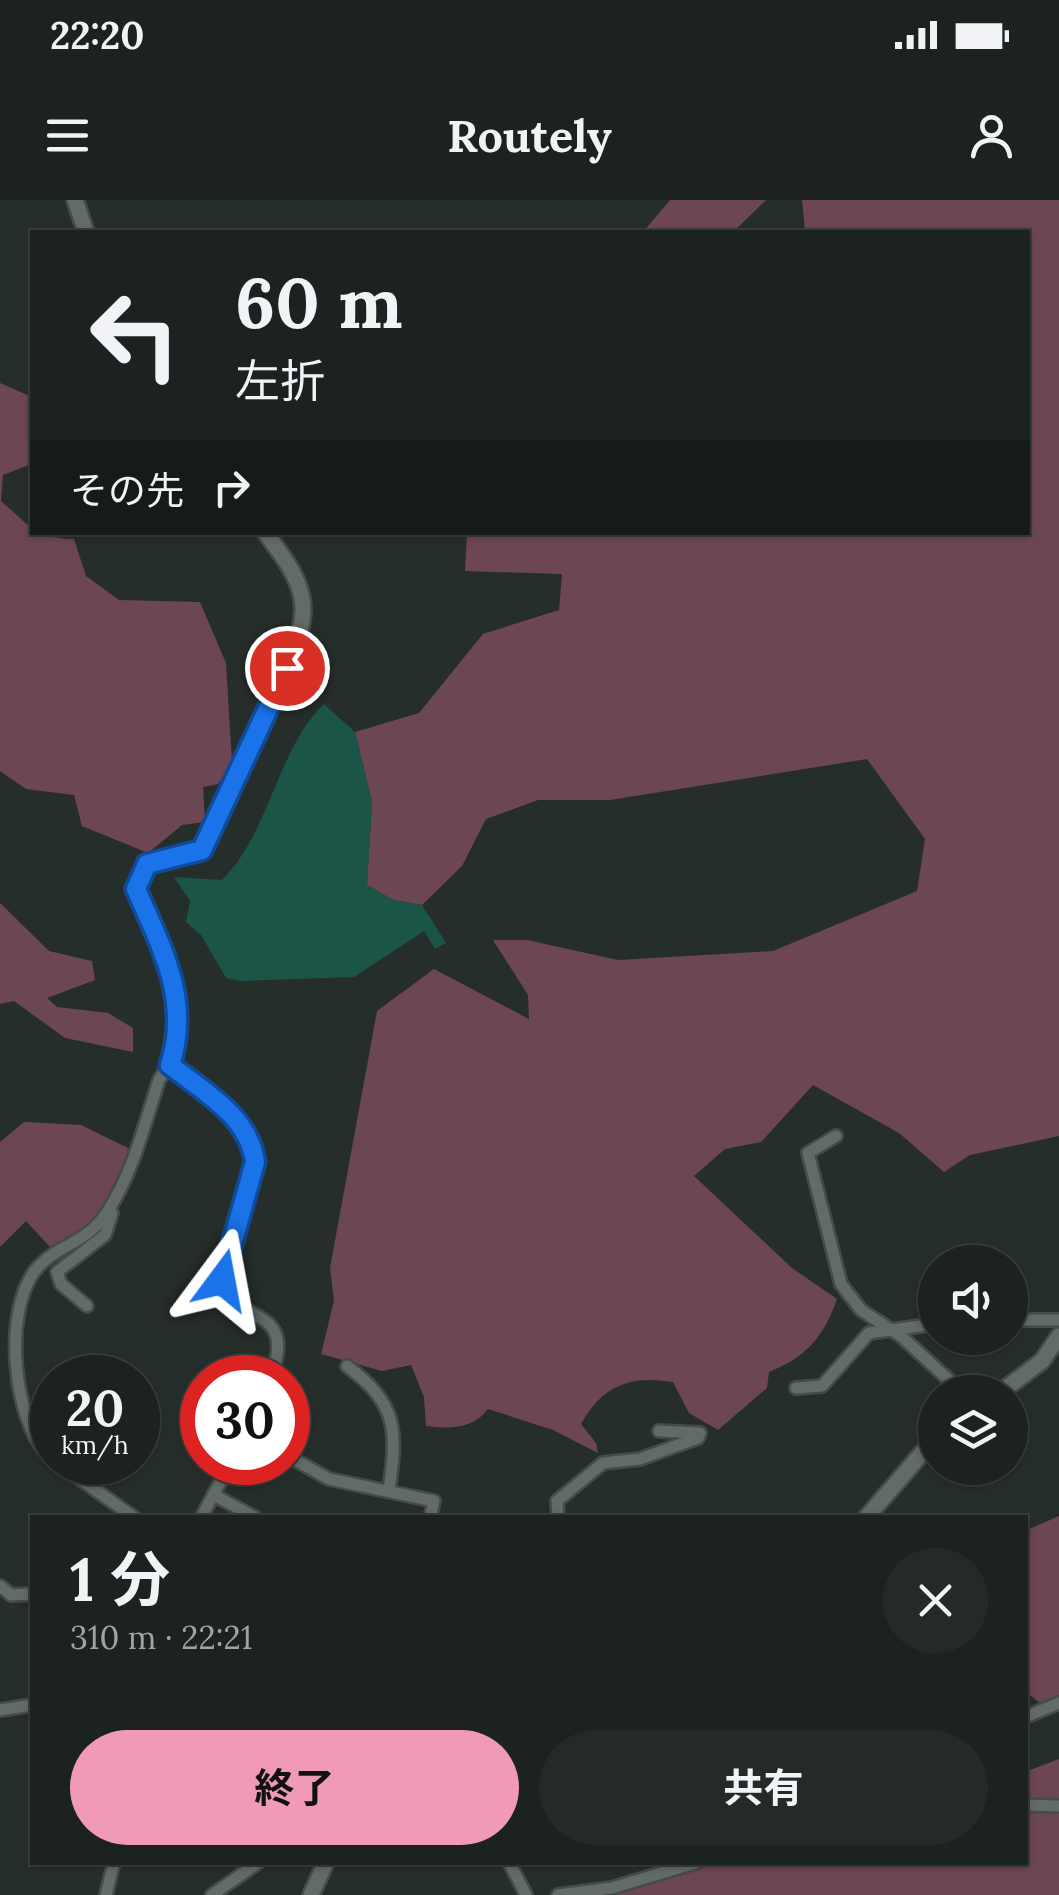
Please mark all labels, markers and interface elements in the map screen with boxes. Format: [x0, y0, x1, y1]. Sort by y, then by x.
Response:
text: 22:20 [50, 11, 144, 59]
text: Routely [447, 107, 612, 164]
icon: menu [40, 108, 95, 163]
icon: person [964, 108, 1019, 163]
text: 60 m [235, 258, 403, 347]
icon: left [70, 270, 200, 400]
text: 左折 [235, 352, 325, 409]
icon: right [204, 460, 259, 515]
text: その先 [70, 466, 184, 514]
pin [245, 626, 330, 711]
icon: arrive [260, 641, 315, 696]
position arrow [170, 1228, 274, 1332]
map controls [918, 1245, 1028, 1485]
button: sound [918, 1245, 1028, 1355]
speed limit sign: 30 [180, 1355, 310, 1485]
button: layers [918, 1375, 1028, 1485]
text: 20 [66, 1376, 124, 1440]
text: km/h [61, 1429, 129, 1461]
text: 1 分 [70, 1541, 170, 1617]
button: close [883, 1548, 988, 1653]
text: 310 m · 22:21 [70, 1617, 252, 1658]
button: 終了 [70, 1730, 519, 1845]
button: 共有 [539, 1730, 988, 1845]

